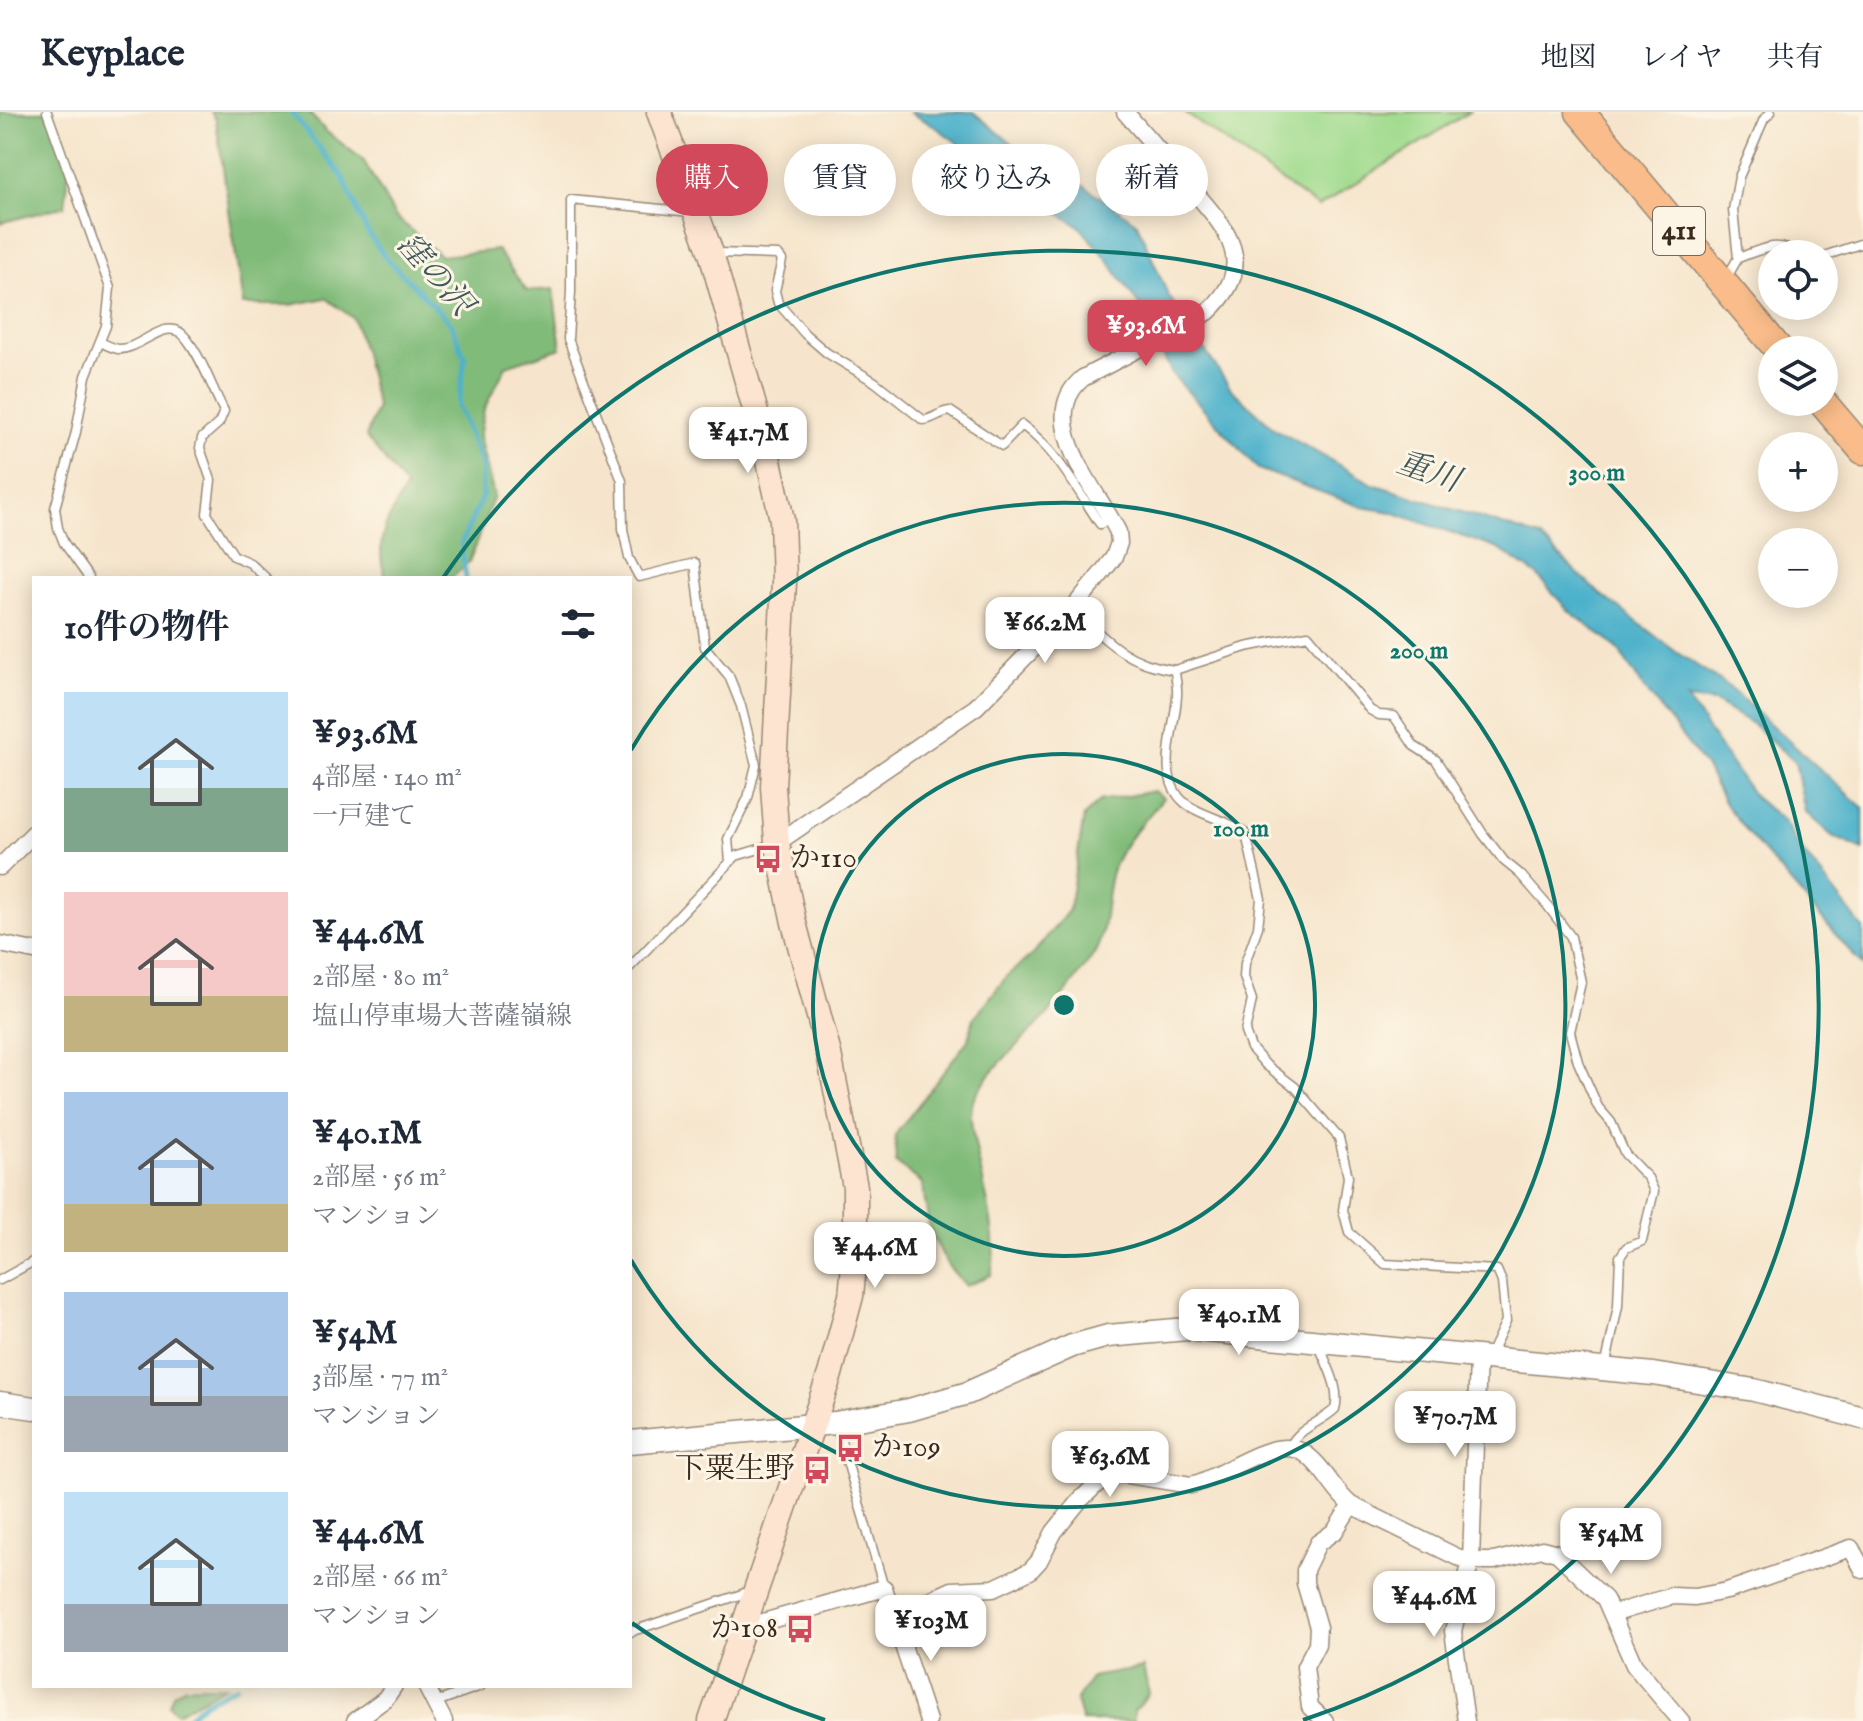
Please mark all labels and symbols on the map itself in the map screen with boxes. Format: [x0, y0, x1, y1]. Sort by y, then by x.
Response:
road number: 411 [1653, 207, 1705, 255]
water label: 窪の沢 [387, 225, 484, 328]
pin: ¥93.6M [1081, 300, 1211, 368]
pin: ¥41.7M [683, 407, 813, 475]
water label: 重川 [1391, 443, 1468, 504]
text: 300 m [1569, 458, 1626, 489]
pin: ¥66.2M [980, 597, 1110, 665]
text: 200 m [1390, 636, 1449, 667]
text: 100 m [1213, 814, 1270, 845]
place label: か110 [790, 840, 857, 878]
bus stop icon: か110 [753, 844, 783, 874]
centre of rings [1050, 991, 1078, 1019]
pin: ¥44.6M [810, 1222, 940, 1290]
pin: ¥40.1M [1174, 1289, 1304, 1357]
pin: ¥70.7M [1390, 1391, 1520, 1459]
place label: か109 [872, 1429, 941, 1467]
pin: ¥63.6M [1045, 1431, 1175, 1499]
bus stop icon: か109 [835, 1433, 865, 1463]
place label: 下粟生野 [675, 1451, 795, 1489]
bus stop icon: 下粟生野 [802, 1455, 832, 1485]
pin: ¥54M [1564, 1508, 1658, 1576]
pin: ¥44.6M [1369, 1571, 1499, 1639]
pin: ¥103M [875, 1595, 987, 1663]
place label: か108 [710, 1610, 778, 1648]
bus stop icon: か108 [785, 1614, 815, 1644]

